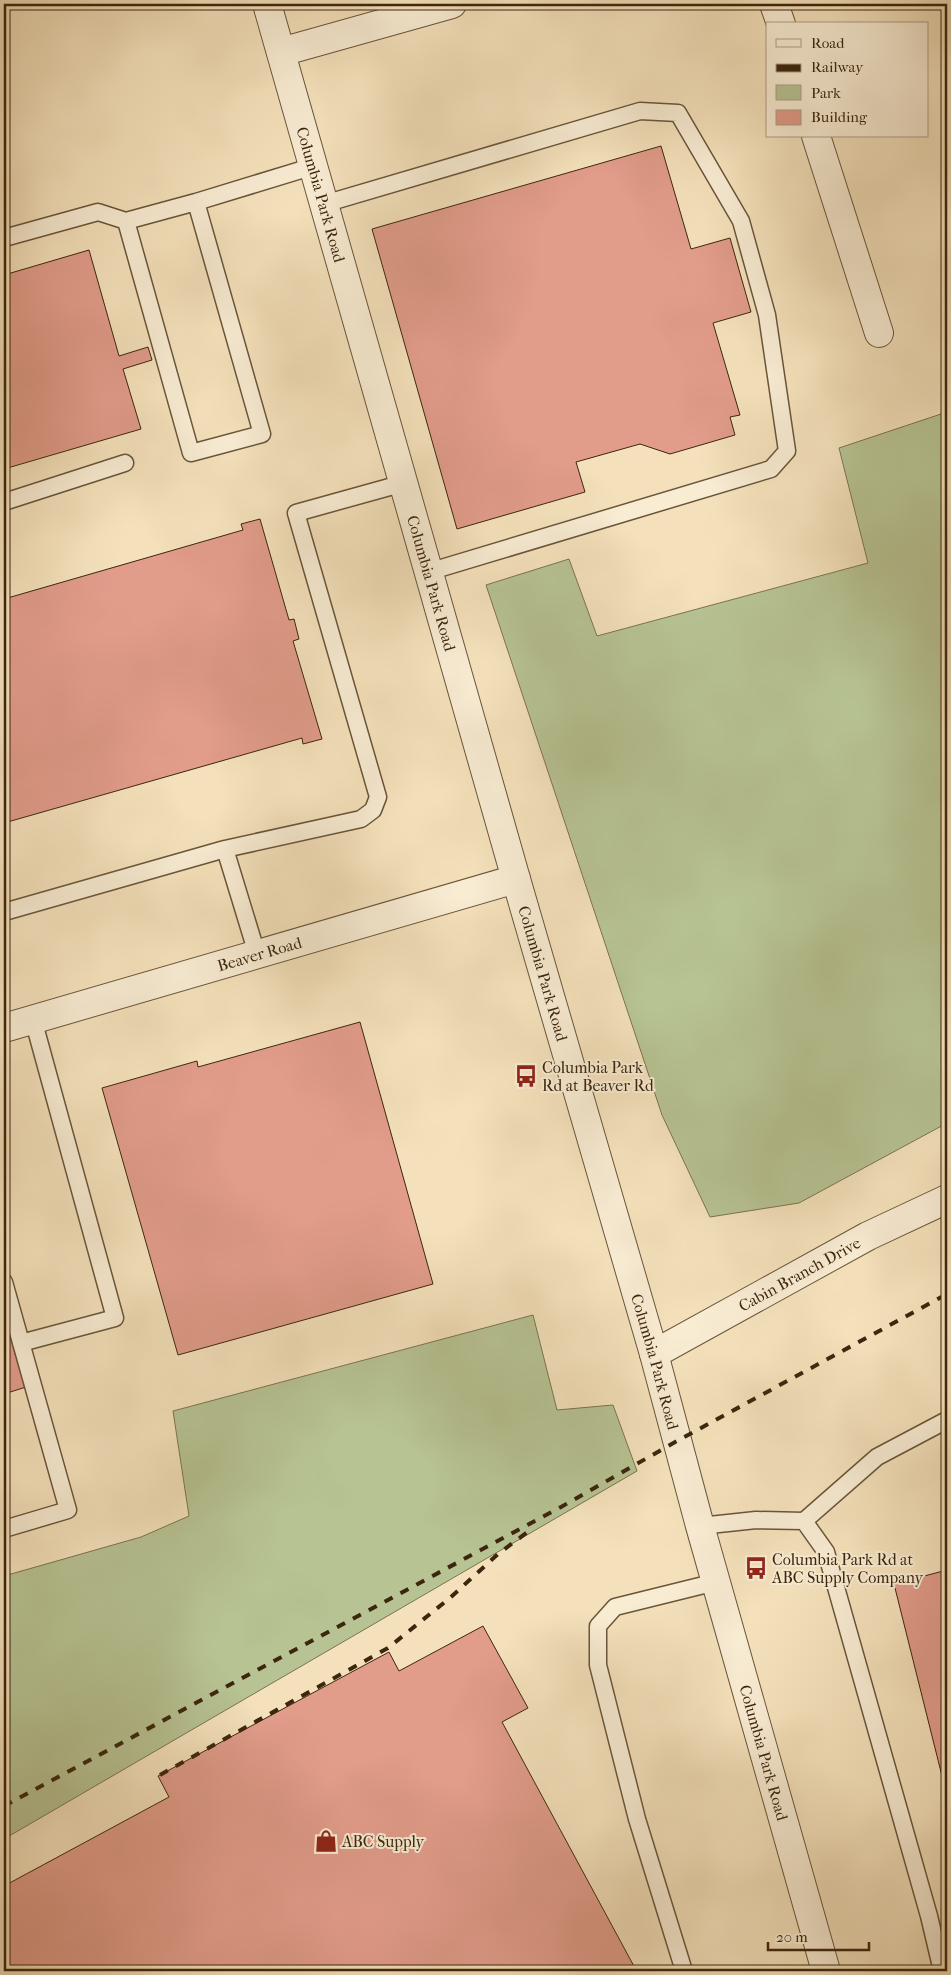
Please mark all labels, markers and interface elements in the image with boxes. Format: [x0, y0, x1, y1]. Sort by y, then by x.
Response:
legend [766, 22, 928, 138]
text: Road [811, 34, 845, 52]
text: Railway [811, 58, 864, 76]
text: Park [811, 84, 841, 102]
text: Building [811, 108, 868, 126]
street label: Columbia Park Road [293, 124, 350, 265]
street label: Columbia Park Road [403, 513, 460, 653]
street label: Columbia Park Road [515, 903, 572, 1044]
street label: Beaver Road [215, 932, 304, 975]
place label: Columbia Park Rd at Beaver Rd [542, 1058, 654, 1095]
bus stop icon: Columbia Park Rd at Beaver Rd [513, 1063, 539, 1089]
street label: Cabin Branch Drive [735, 1233, 864, 1315]
street label: Columbia Park Road [627, 1291, 683, 1432]
place label: Columbia Park Rd at ABC Supply Company [771, 1550, 923, 1587]
bus stop icon: Columbia Park Rd at ABC Supply Company [743, 1555, 769, 1581]
street label: Columbia Park Road [736, 1683, 792, 1823]
shop icon: ABC Supply [313, 1828, 339, 1854]
place label: ABC Supply [341, 1832, 425, 1851]
scale bar [768, 1920, 870, 1952]
text: 20 m [776, 1928, 808, 1946]

